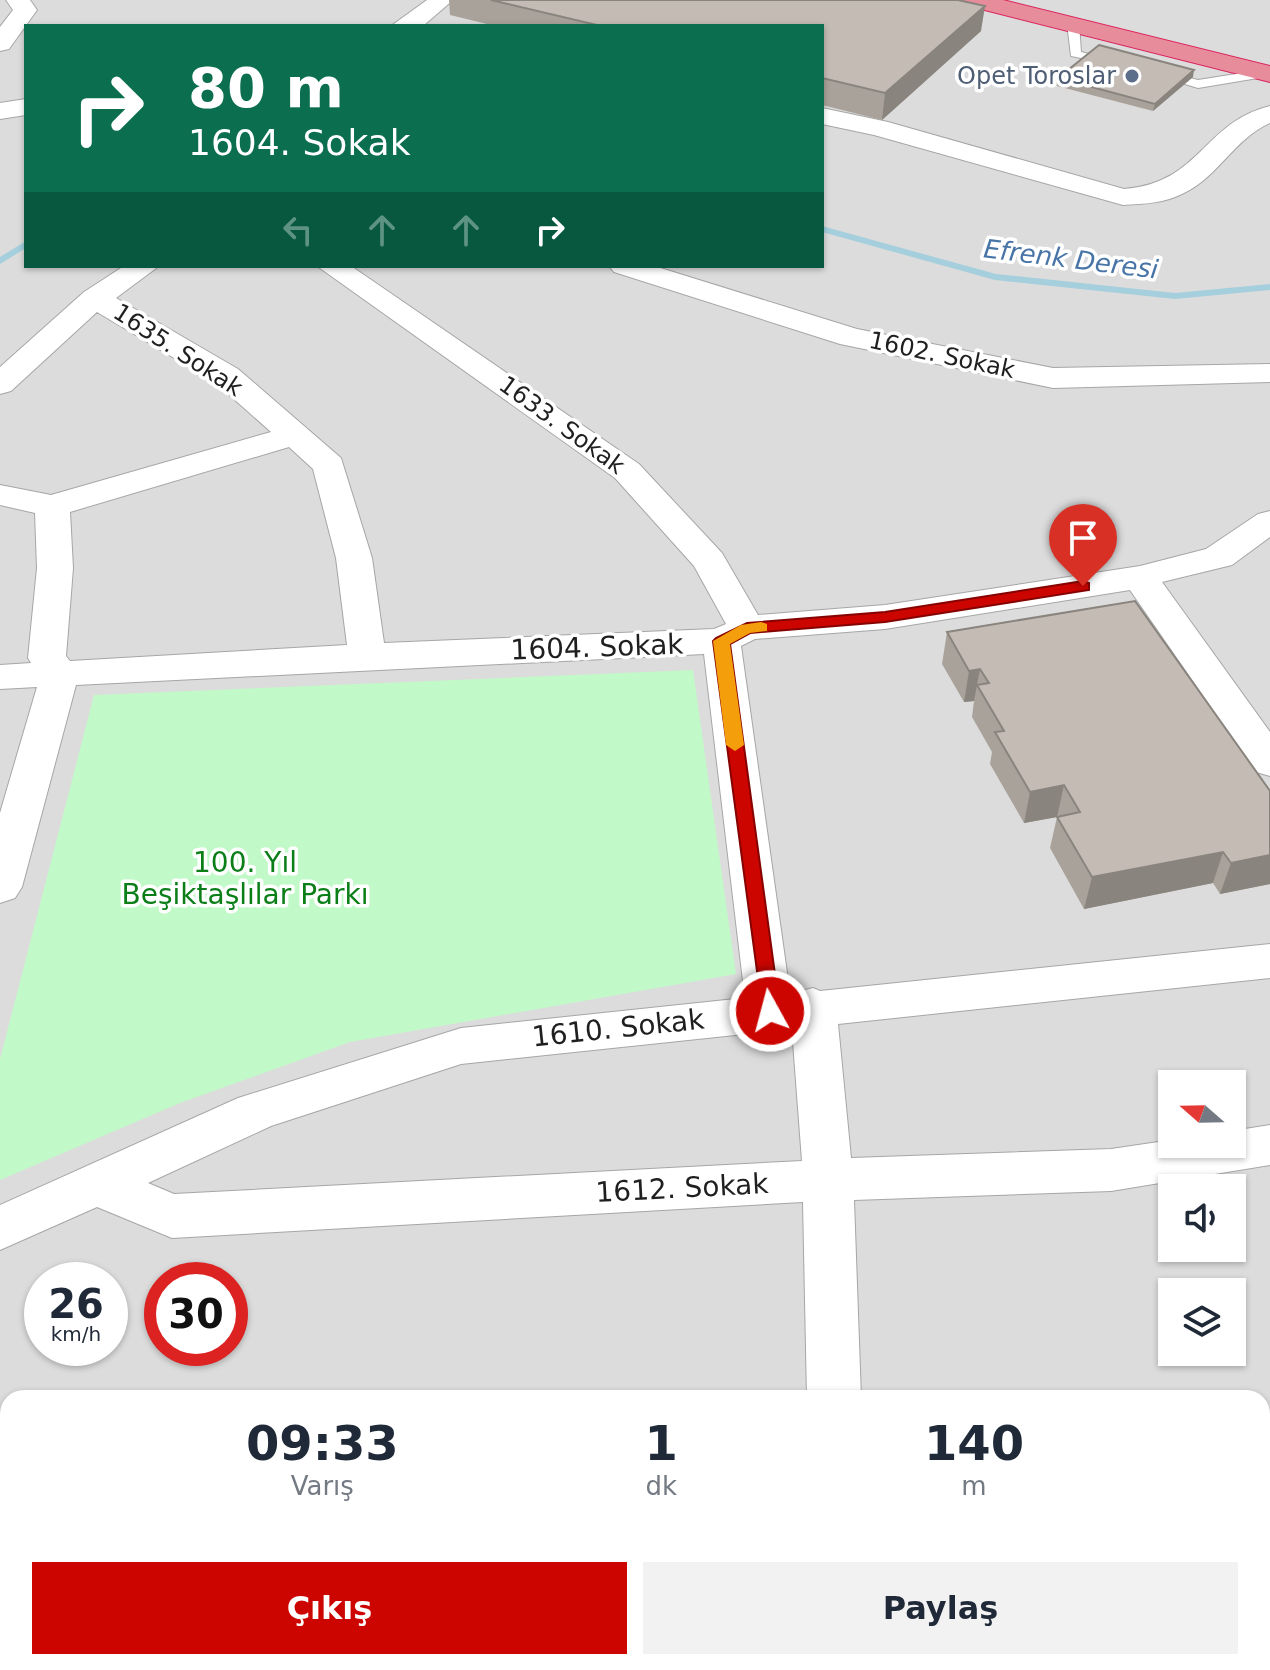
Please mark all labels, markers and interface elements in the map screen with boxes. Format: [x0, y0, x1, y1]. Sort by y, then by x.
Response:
text: 80 m [188, 55, 344, 120]
icon: right [56, 56, 160, 160]
place label: Opet Toroslar [957, 62, 1116, 90]
marker: Opet Toroslar [1123, 67, 1141, 85]
text: 1604. Sokak [188, 122, 411, 163]
icon: left [276, 208, 320, 252]
icon: ahead [360, 208, 404, 252]
icon: ahead [444, 208, 488, 252]
icon: right [528, 208, 572, 252]
water label: Efrenk Deresi [982, 233, 1161, 285]
street label: 1635. Sokak [108, 298, 248, 402]
street label: 1602. Sokak [867, 326, 1018, 384]
street label: 1633. Sokak [494, 370, 630, 480]
pin [1049, 504, 1117, 586]
icon: arrive [1061, 516, 1105, 560]
street label: 1604. Sokak [510, 627, 685, 667]
park label: 100. Yıl Beşiktaşlılar Parkı [122, 846, 368, 911]
position arrow [728, 969, 812, 1053]
street label: 1610. Sokak [530, 1002, 707, 1053]
north arrow [1158, 1070, 1246, 1158]
map controls [1158, 1070, 1246, 1366]
street label: 1612. Sokak [595, 1167, 770, 1209]
button: sound [1158, 1174, 1246, 1262]
speed limit sign: 30 [144, 1262, 248, 1366]
button: layers [1158, 1278, 1246, 1366]
text: 26 [48, 1281, 104, 1327]
text: km/h [51, 1322, 101, 1346]
text: 09:33 [246, 1415, 399, 1471]
text: 1 [645, 1415, 678, 1471]
text: 140 [924, 1415, 1024, 1471]
text: Varış [291, 1471, 354, 1501]
text: dk [646, 1471, 677, 1501]
text: m [961, 1471, 987, 1501]
button: Çıkış [32, 1562, 627, 1654]
button: Paylaş [643, 1562, 1238, 1654]

